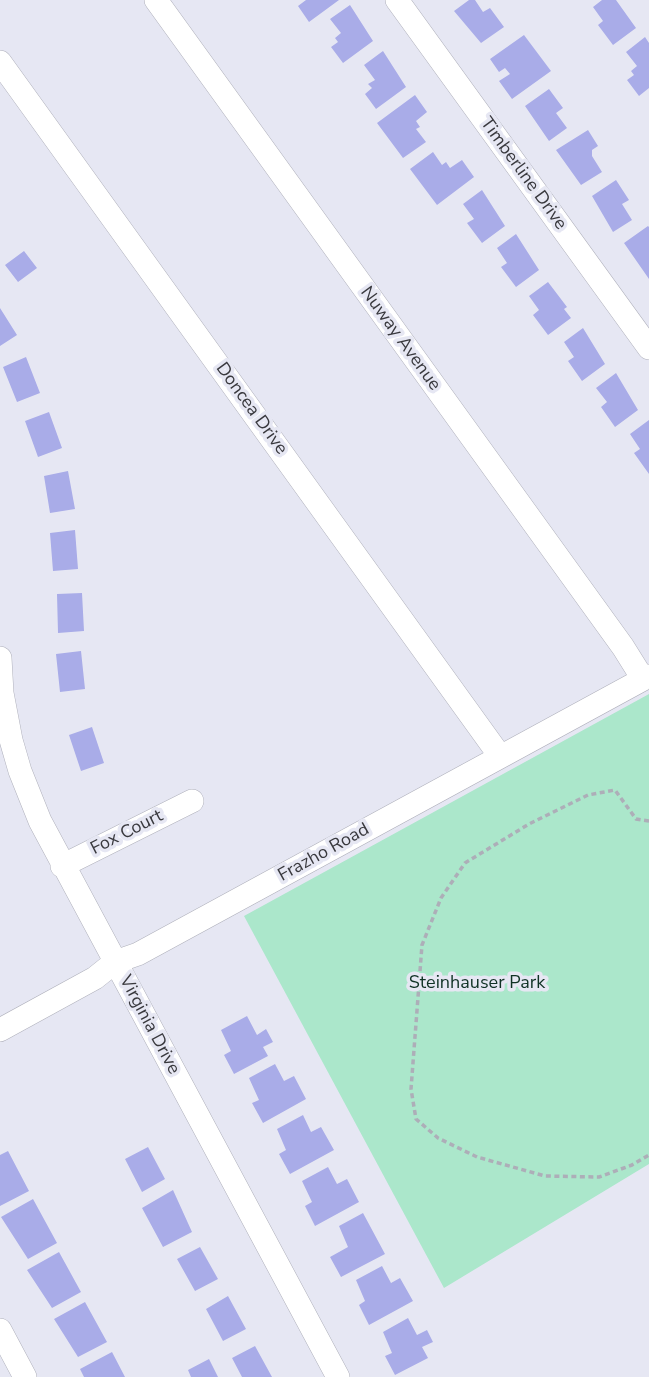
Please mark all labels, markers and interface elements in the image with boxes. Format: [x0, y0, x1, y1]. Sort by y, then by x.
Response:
street label: Timberline Drive [475, 114, 571, 234]
street label: Nuway Avenue [355, 283, 445, 395]
street label: Doncea Drive [210, 359, 292, 459]
street label: Fox Court [87, 806, 167, 860]
street label: Frazho Road [275, 819, 373, 887]
street label: Virginia Drive [114, 972, 184, 1078]
park label: Steinhauser Park [409, 973, 545, 995]

